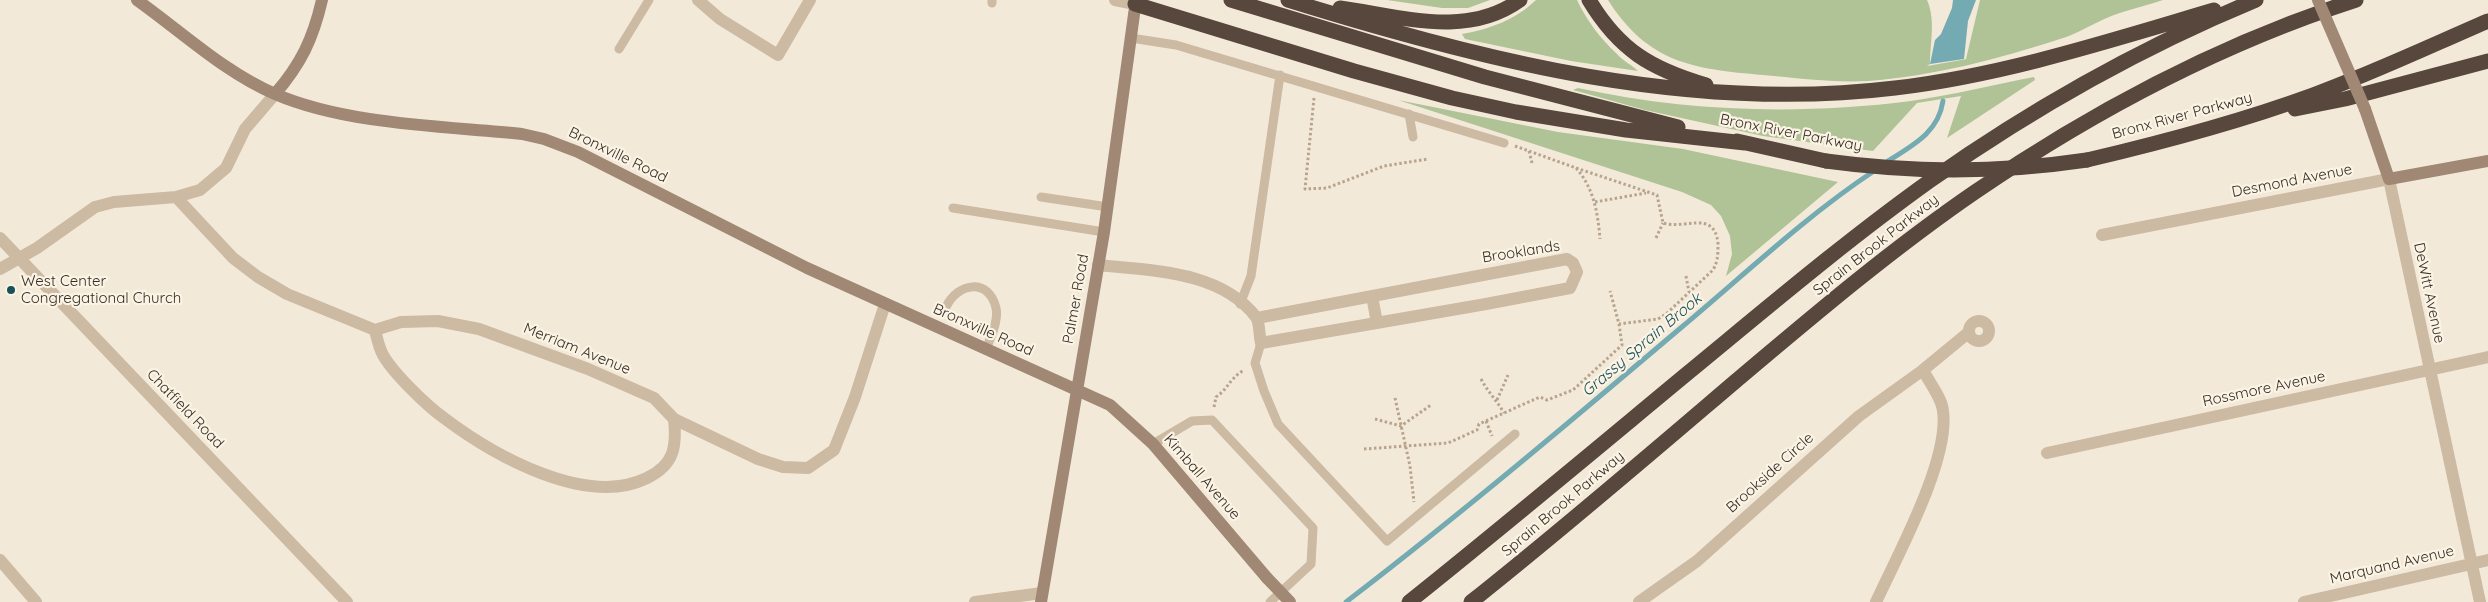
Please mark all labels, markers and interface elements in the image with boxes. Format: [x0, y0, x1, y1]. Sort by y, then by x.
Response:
street label: Bronx River Parkway [2110, 89, 2254, 143]
street label: Bronx River Parkway [1718, 110, 1864, 156]
street label: Bronxville Road [566, 123, 670, 187]
street label: Desmond Avenue [2230, 160, 2354, 202]
street label: Sprain Brook Parkway [1810, 190, 1942, 300]
street label: Brooklands [1481, 237, 1561, 267]
street label: DeWitt Avenue [2410, 241, 2448, 345]
street label: Palmer Road [1059, 253, 1093, 345]
place label: West Center Congregational Church [21, 272, 181, 307]
marker: West Center Congregational Church [5, 284, 17, 296]
water label: Grassy Sprain Brook [1578, 289, 1706, 401]
street label: Bronxville Road [930, 300, 1036, 360]
street label: Merriam Avenue [521, 319, 633, 379]
street label: Chatfield Road [143, 366, 227, 452]
street label: Rossmore Avenue [2201, 367, 2327, 411]
street label: Brookside Circle [1723, 429, 1817, 517]
street label: Kimball Avenue [1160, 431, 1244, 523]
street label: Sprain Brook Parkway [1498, 448, 1628, 560]
street label: Marquand Avenue [2328, 542, 2456, 588]

